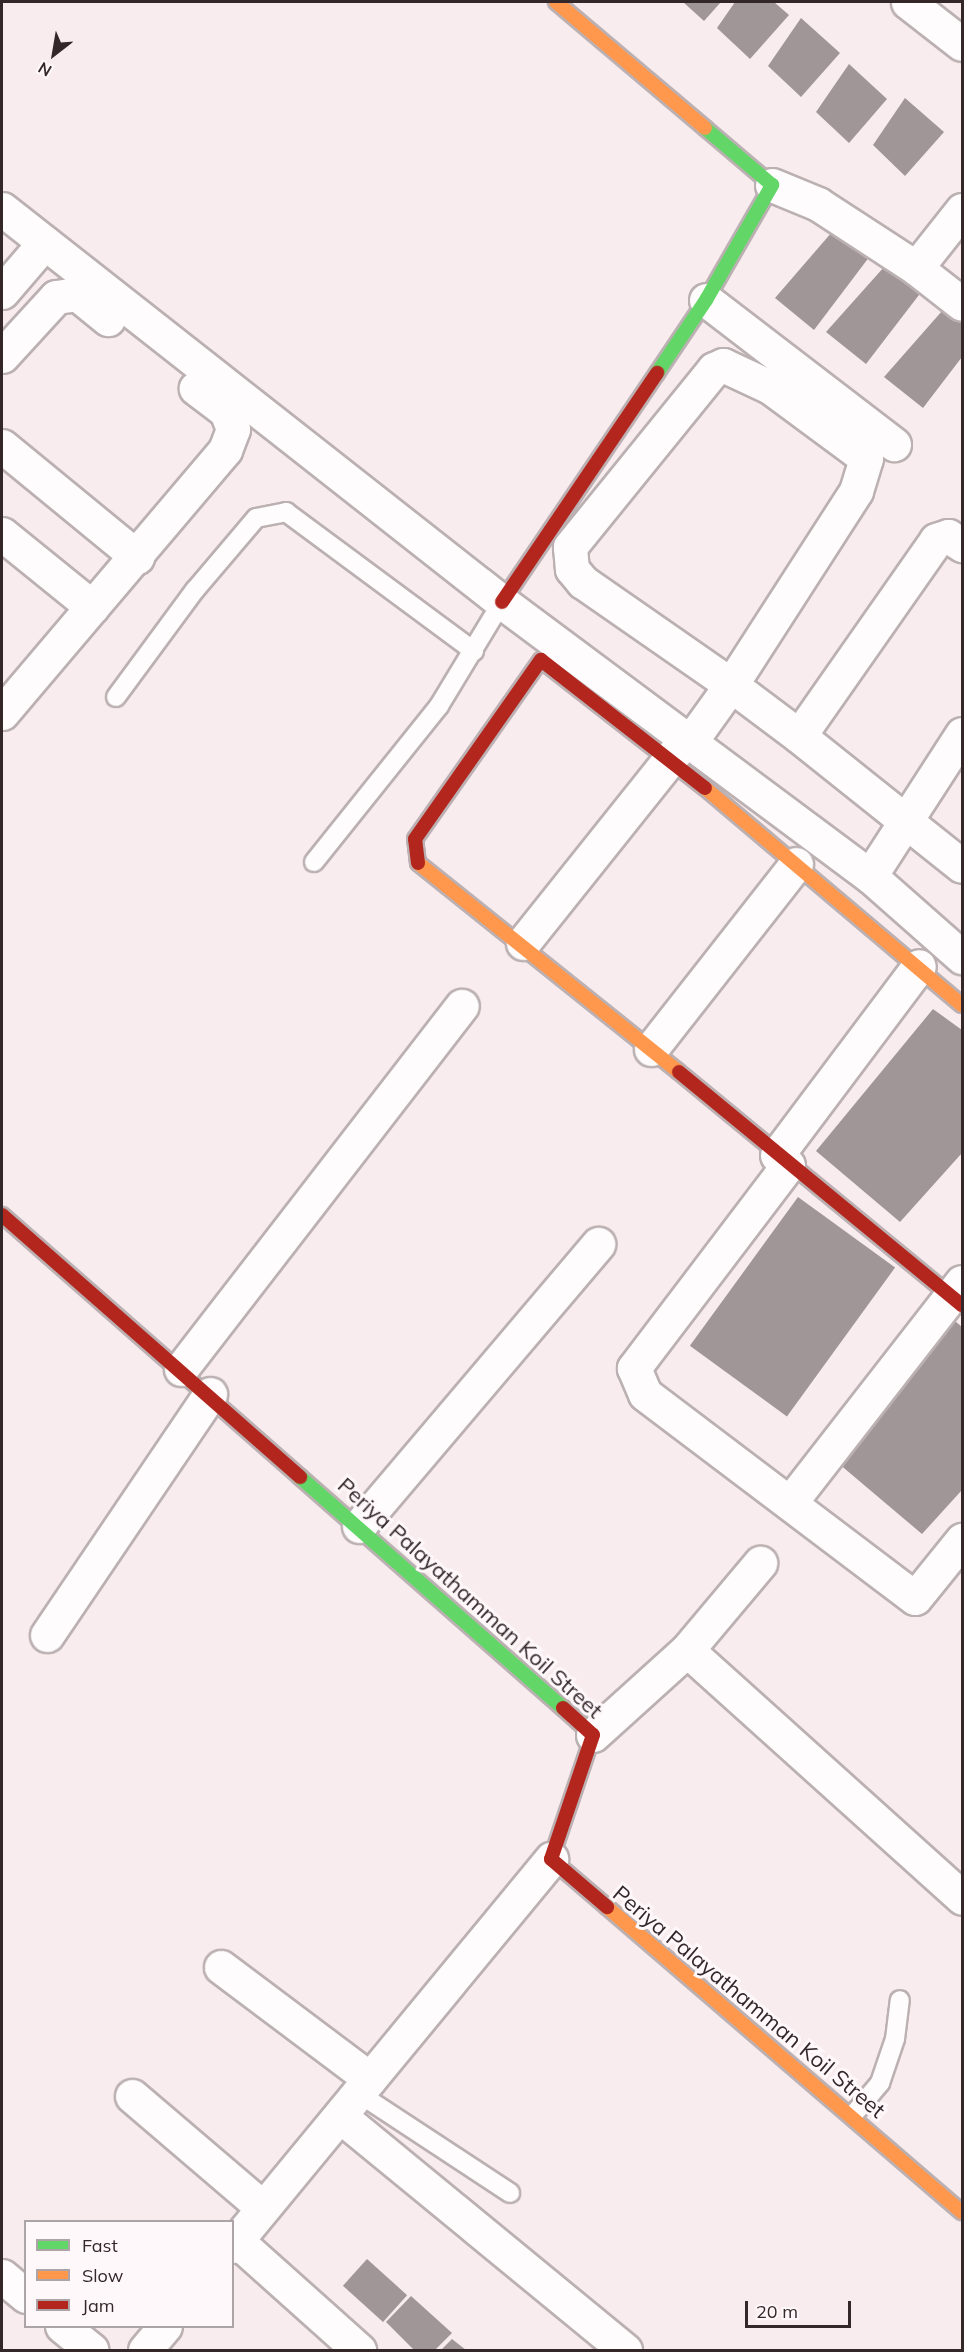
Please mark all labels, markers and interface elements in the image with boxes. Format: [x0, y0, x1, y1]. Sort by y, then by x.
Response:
north arrow [24, 24, 84, 84]
text: N [34, 58, 55, 81]
street label: Periya Palayathamman Koil Street [332, 1472, 608, 1724]
street label: Periya Palayathamman Koil Street [608, 1880, 890, 2124]
legend [24, 2220, 234, 2328]
text: Fast [82, 2234, 118, 2257]
text: Slow [82, 2264, 123, 2287]
scale bar [748, 2289, 854, 2327]
text: Jam [82, 2294, 115, 2317]
text: 20 m [756, 2300, 798, 2323]

